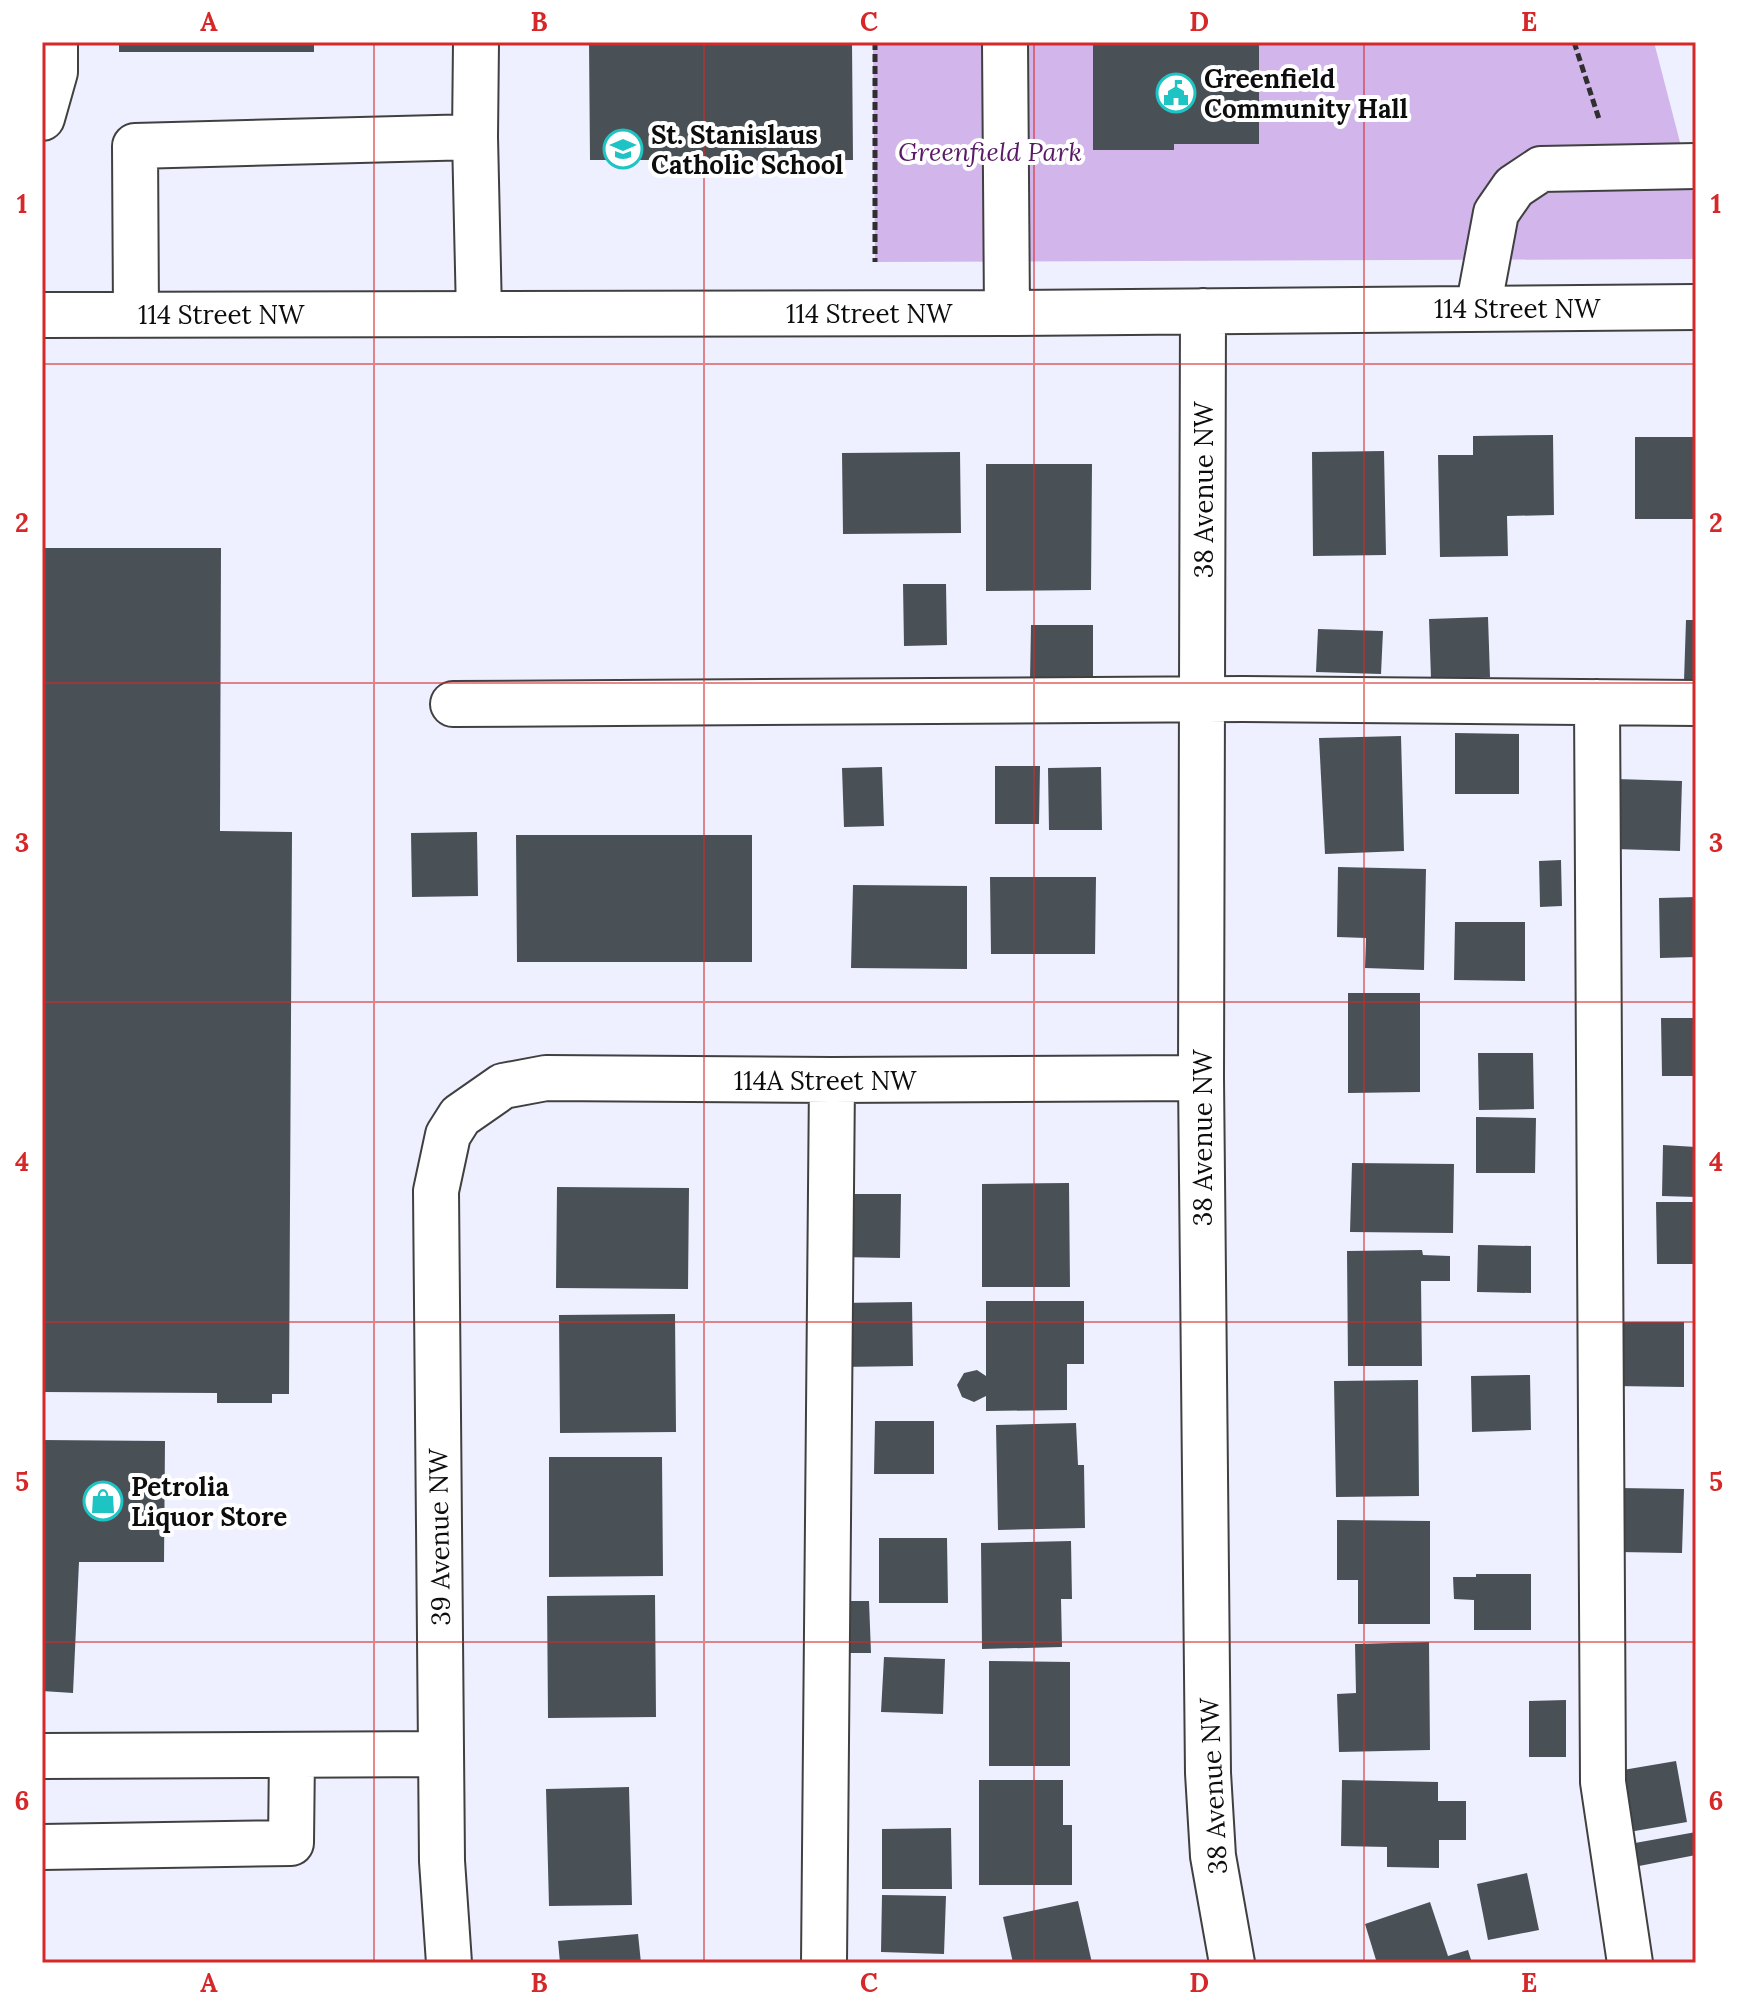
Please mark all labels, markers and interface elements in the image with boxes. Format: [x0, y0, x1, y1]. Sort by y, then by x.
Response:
text: A [200, 5, 218, 38]
text: B [530, 5, 548, 38]
text: C [860, 5, 878, 38]
text: D [1189, 5, 1209, 38]
text: E [1521, 5, 1537, 38]
place label: Greenfield Community Hall [1204, 62, 1408, 125]
public building icon: Greenfield Community Hall [1155, 72, 1197, 114]
place label: St. Stanislaus Catholic School [651, 118, 843, 181]
school or university icon: St. Stanislaus Catholic School [602, 128, 644, 170]
park label: Greenfield Park [898, 135, 1082, 168]
text: 1 [17, 187, 27, 220]
text: 1 [1711, 187, 1721, 220]
street label: 114 Street NW [1434, 292, 1601, 325]
street label: 114 Street NW [786, 297, 953, 330]
street label: 114 Street NW [138, 298, 305, 331]
street label: 38 Avenue NW [1187, 401, 1220, 578]
text: 2 [15, 506, 29, 539]
text: 2 [1709, 506, 1723, 539]
text: 3 [15, 826, 29, 859]
text: 3 [1709, 826, 1723, 859]
street label: 38 Avenue NW [1186, 1049, 1219, 1226]
street label: 114A Street NW [734, 1064, 917, 1097]
text: 4 [15, 1145, 29, 1178]
text: 4 [1709, 1145, 1723, 1178]
street label: 39 Avenue NW [421, 1447, 457, 1626]
text: 5 [15, 1465, 29, 1498]
text: 5 [1709, 1465, 1723, 1498]
place label: Petrolia Liquor Store [131, 1470, 287, 1533]
shop icon: Petrolia Liquor Store [82, 1480, 124, 1522]
street label: 38 Avenue NW [1192, 1696, 1234, 1875]
text: 6 [15, 1784, 29, 1817]
text: 6 [1709, 1784, 1723, 1817]
text: A [200, 1966, 218, 1999]
text: B [530, 1966, 548, 1999]
text: C [860, 1966, 878, 1999]
text: D [1189, 1966, 1209, 1999]
text: E [1521, 1966, 1537, 1999]

